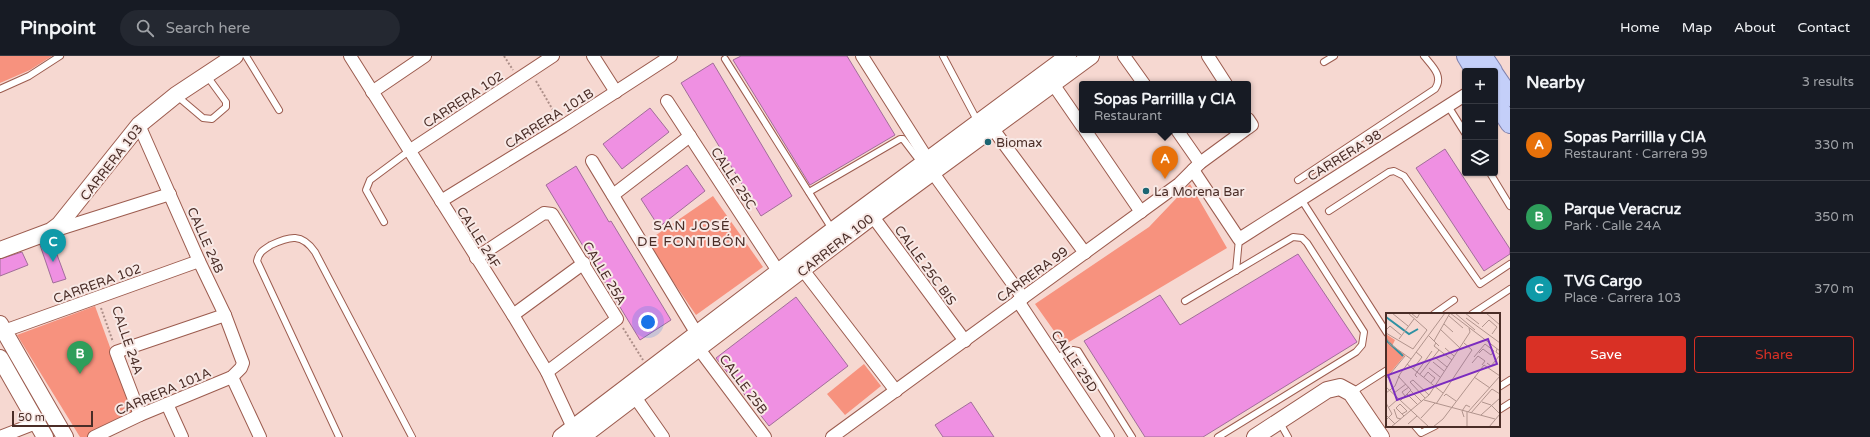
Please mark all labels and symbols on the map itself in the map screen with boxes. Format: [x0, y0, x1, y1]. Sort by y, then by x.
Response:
street label: CARRERA 102 [420, 68, 507, 132]
street label: CARRERA 101B [502, 85, 597, 152]
street label: CARRERA 103 [77, 121, 147, 204]
street label: CARRERA 98 [1305, 127, 1384, 185]
place label: Biomax [996, 135, 1042, 151]
marker: Biomax [983, 137, 993, 147]
street label: CALLE 25C [707, 145, 759, 213]
pin: A [1152, 146, 1178, 179]
place label: La Morena Bar [1154, 184, 1245, 200]
marker: La Morena Bar [1141, 186, 1151, 196]
street label: CALLE 24F [453, 204, 503, 271]
street label: CALLE 24B [183, 205, 227, 276]
street label: CARRERA 100 [794, 211, 877, 281]
district label: SAN JOSÉ DE FONTIBÓN [637, 217, 747, 250]
street label: CALLE 25C BIS [891, 223, 960, 309]
pin: C [40, 229, 66, 262]
street label: CALLE 25A [579, 239, 630, 308]
street label: CARRERA 99 [994, 244, 1071, 306]
street label: CARRERA 102 [51, 261, 143, 307]
street label: CALLE 24A [108, 304, 146, 377]
your location [638, 312, 658, 332]
inset map [1386, 313, 1500, 427]
street label: CALLE 25D [1048, 327, 1101, 396]
pin: B [67, 341, 93, 374]
street label: CALLE 25B [716, 352, 771, 418]
street label: CARRERA 101A [113, 365, 214, 419]
scale bar [12, 409, 93, 428]

